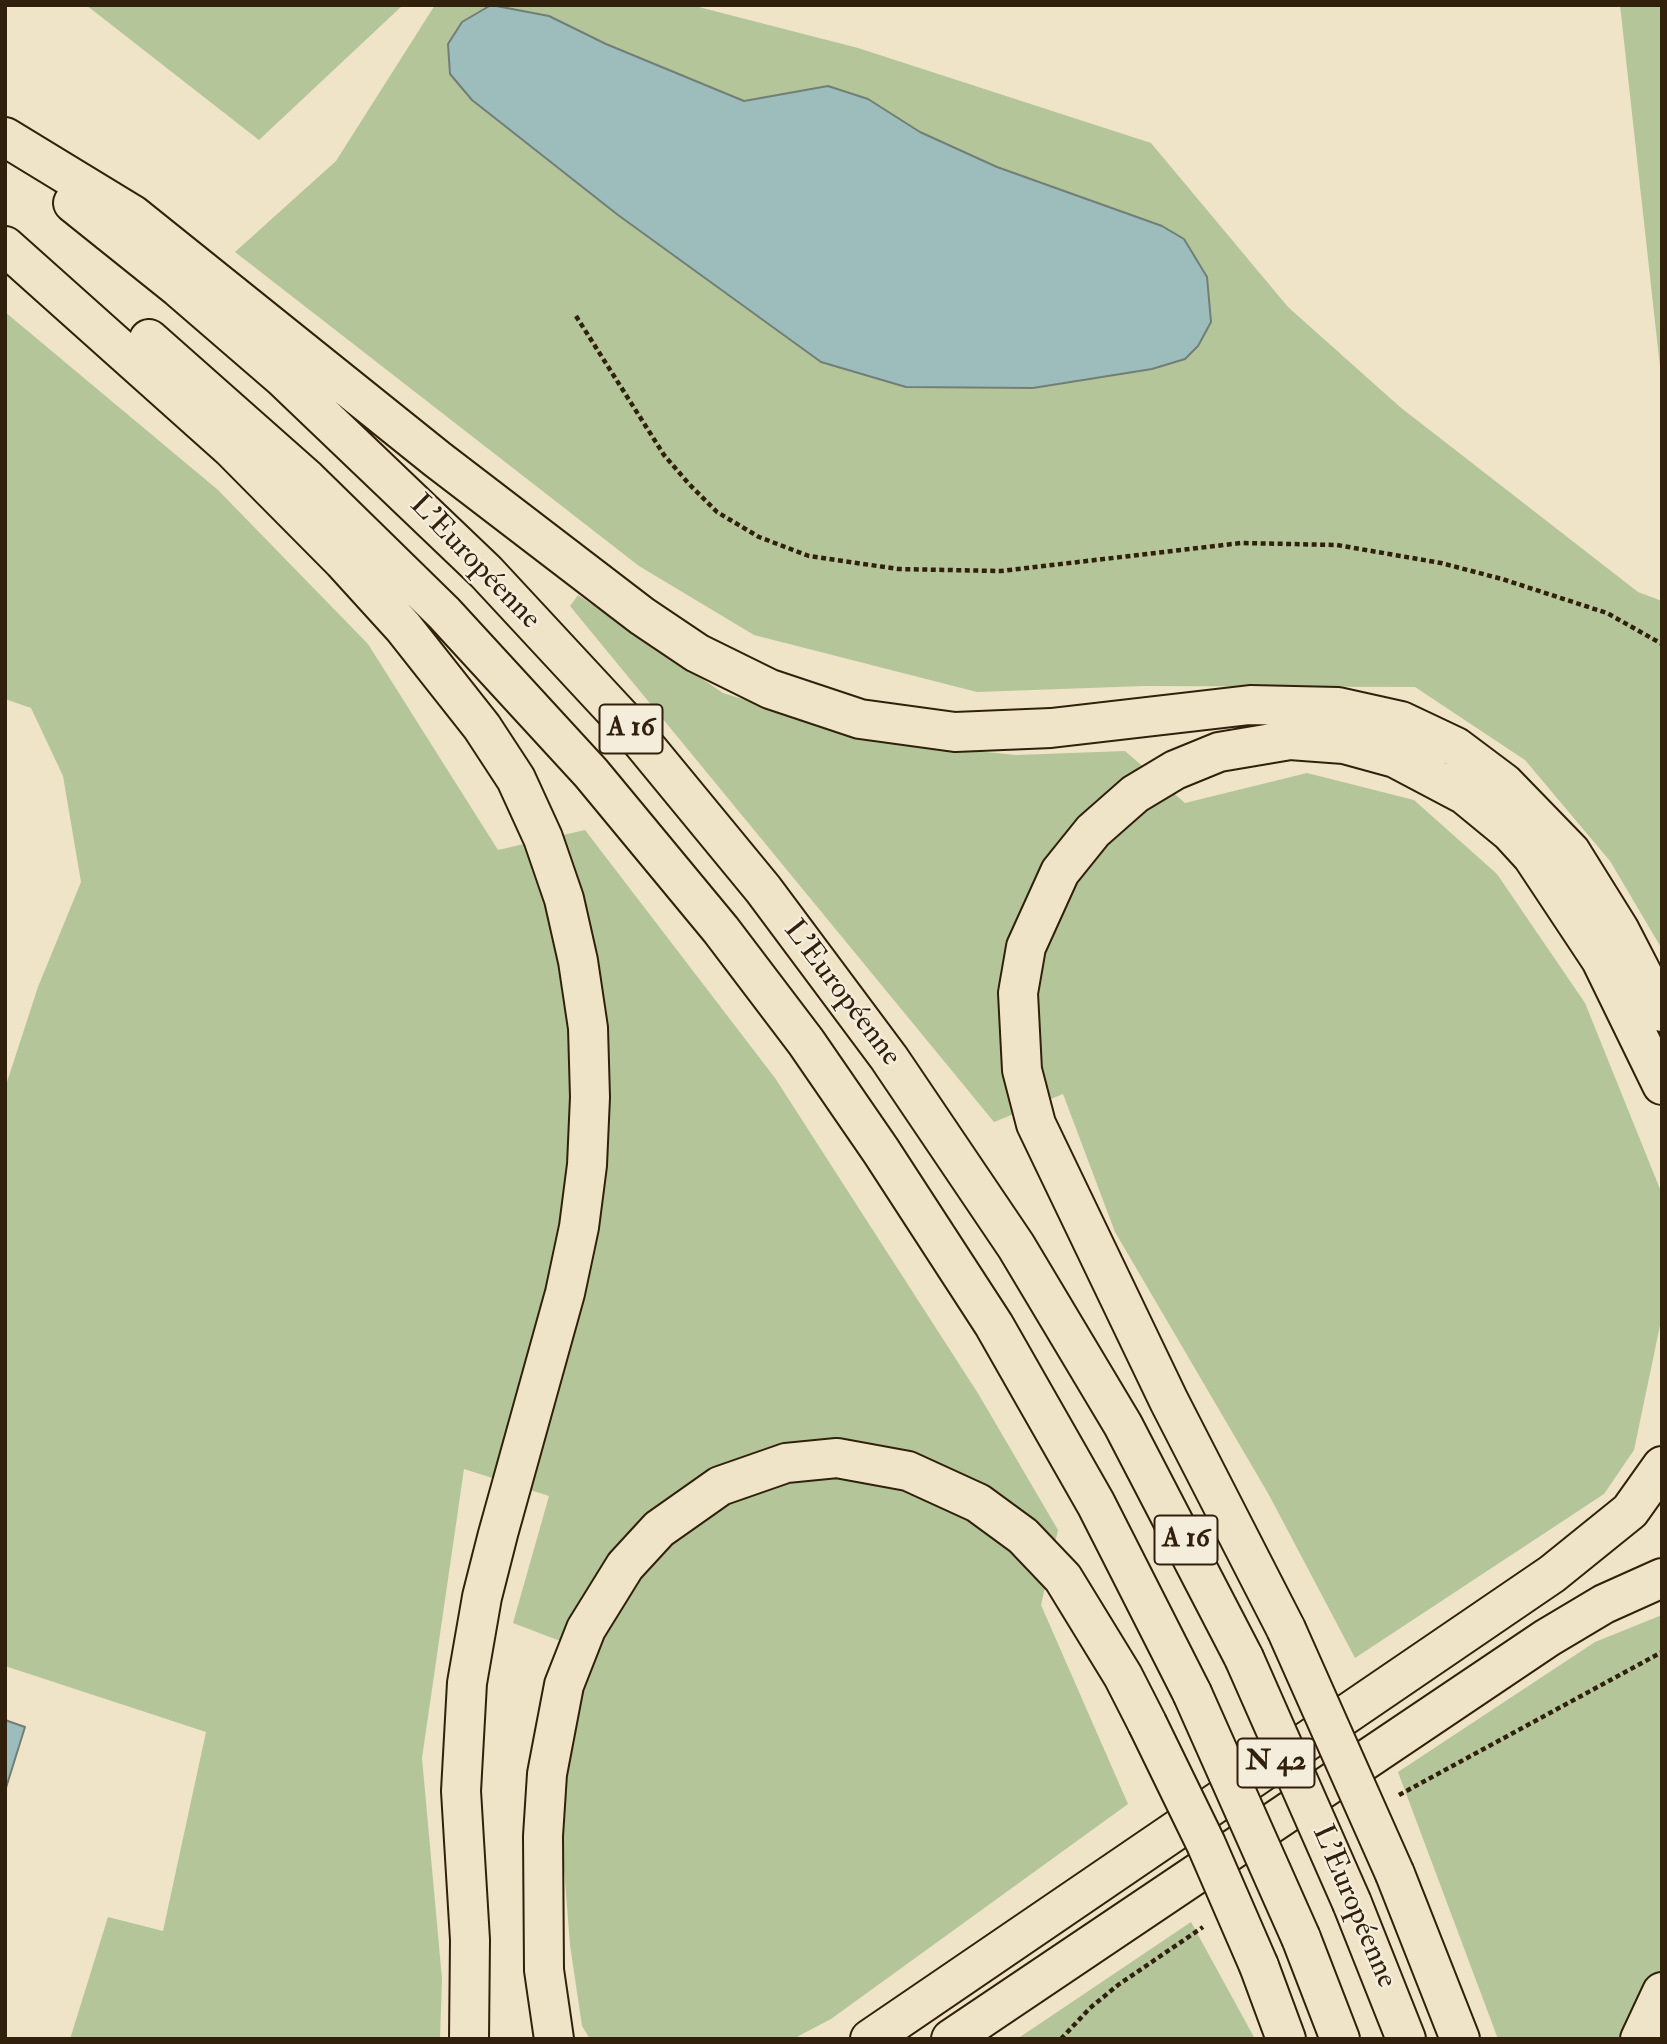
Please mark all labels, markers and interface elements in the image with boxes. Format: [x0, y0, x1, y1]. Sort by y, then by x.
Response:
street label: L'Européenne [401, 488, 547, 638]
road number: A 16 [600, 704, 662, 754]
street label: L'Européenne [775, 914, 907, 1074]
road number: A 16 [1154, 1516, 1218, 1564]
road number: N 42 [1238, 1738, 1314, 1788]
street label: L'Européenne [1303, 1820, 1403, 1994]

